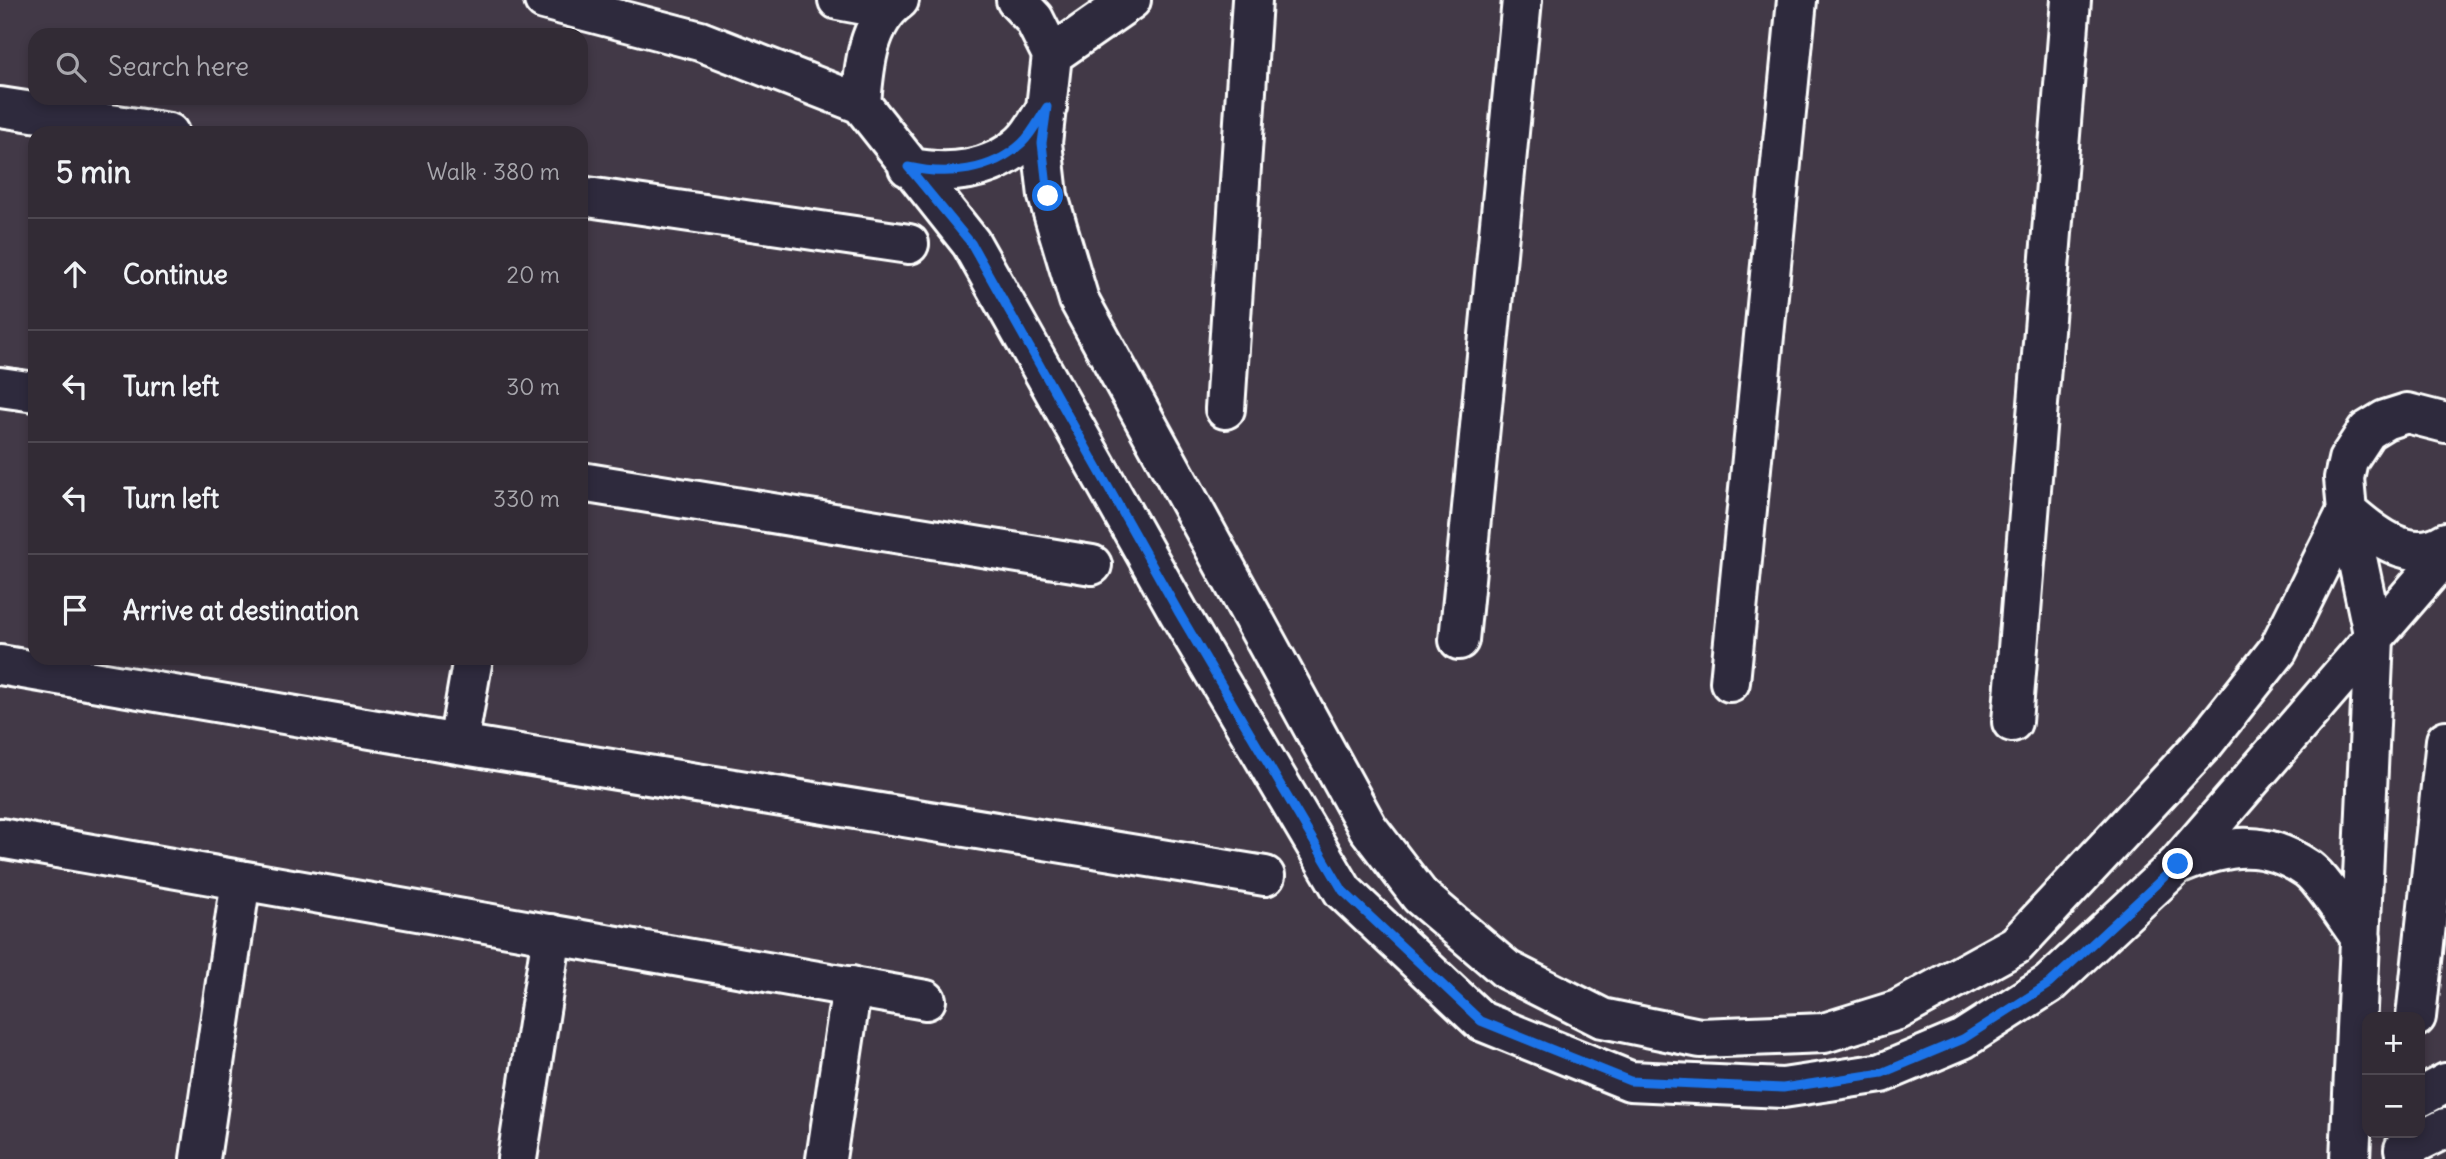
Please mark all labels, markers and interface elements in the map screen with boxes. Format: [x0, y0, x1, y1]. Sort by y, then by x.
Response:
search box [28, 28, 588, 105]
icon: search [52, 48, 90, 86]
text: Search here [108, 50, 249, 83]
text: 5 min [56, 153, 131, 191]
text: Walk · 380 m [427, 157, 560, 186]
route start [1032, 180, 1063, 211]
icon: ahead [56, 255, 94, 293]
text: Continue [123, 258, 228, 291]
text: 20 m [507, 260, 560, 289]
icon: left [56, 367, 94, 405]
text: Turn left [123, 370, 219, 403]
text: 30 m [506, 372, 560, 401]
icon: left [56, 479, 94, 517]
text: Turn left [123, 482, 219, 515]
text: 330 m [493, 484, 560, 513]
icon: arrive [56, 591, 94, 629]
text: Arrive at destination [123, 594, 359, 627]
route end [2162, 848, 2193, 879]
map controls [2362, 1012, 2425, 1138]
button: + [2362, 1012, 2425, 1075]
button: − [2362, 1075, 2425, 1138]

